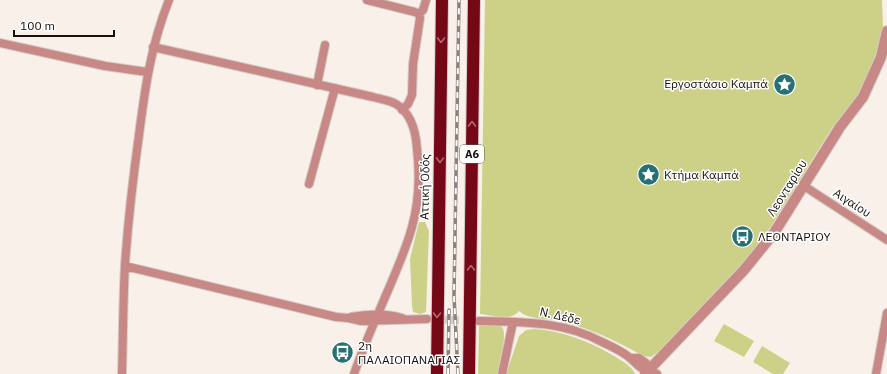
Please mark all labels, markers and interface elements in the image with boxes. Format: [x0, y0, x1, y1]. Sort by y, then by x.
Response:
scale bar [14, 12, 114, 38]
text: 100 m [20, 18, 55, 33]
one-way arrow [437, 37, 445, 43]
place icon: Εργοστάσιο Καμπά [771, 71, 797, 97]
place label: Εργοστάσιο Καμπά [664, 76, 768, 91]
one-way arrow [468, 121, 477, 127]
road number: Α6 [460, 145, 484, 163]
street label: Αττική Οδός [416, 154, 433, 220]
one-way arrow [435, 157, 444, 163]
street label: Λεονταρίου [763, 157, 810, 219]
place icon: Kτήμα Καμπά [635, 162, 661, 188]
place label: Kτήμα Καμπά [664, 167, 739, 182]
street label: Αιγαίου [831, 185, 874, 220]
bus stop icon: ΛΕΟΝΤΑΡΙΟΥ [729, 224, 755, 250]
place label: ΛΕΟΝΤΑΡΙΟΥ [758, 229, 831, 244]
one-way arrow [466, 265, 475, 271]
street label: Ν. Δέδε [538, 304, 582, 327]
one-way arrow [433, 312, 441, 318]
place label: 2η ΠΑΛΑΙΟΠΑΝΑΓΙΑΣ [358, 338, 460, 367]
bus stop icon: 2η ΠΑΛΑΙΟΠΑΝΑΓΙΑΣ [329, 340, 355, 366]

